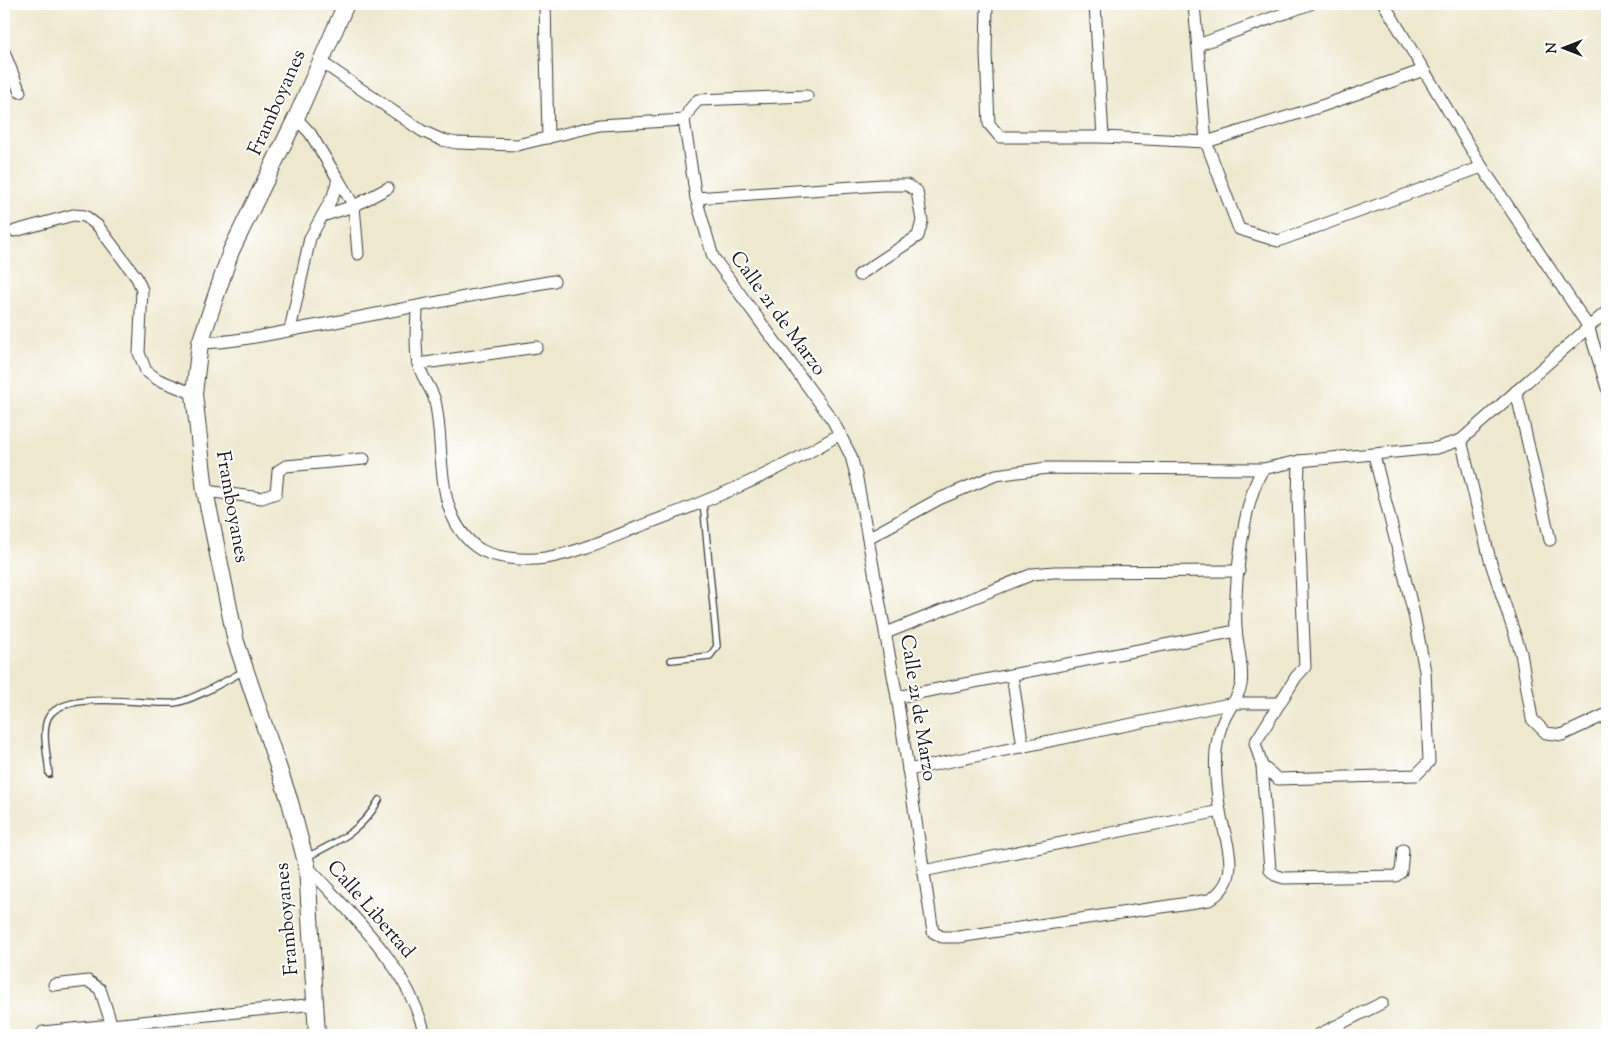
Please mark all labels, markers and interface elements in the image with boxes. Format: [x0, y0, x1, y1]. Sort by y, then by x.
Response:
north arrow [1538, 22, 1588, 72]
text: N [1543, 42, 1563, 54]
street label: Framboyanes [242, 45, 314, 161]
street label: Calle 21 de Marzo [722, 246, 832, 382]
street label: Framboyanes [207, 449, 255, 565]
street label: Calle 21 de Marzo [891, 633, 943, 783]
street label: Calle Libertad [319, 854, 421, 966]
street label: Framboyanes [269, 861, 307, 977]

